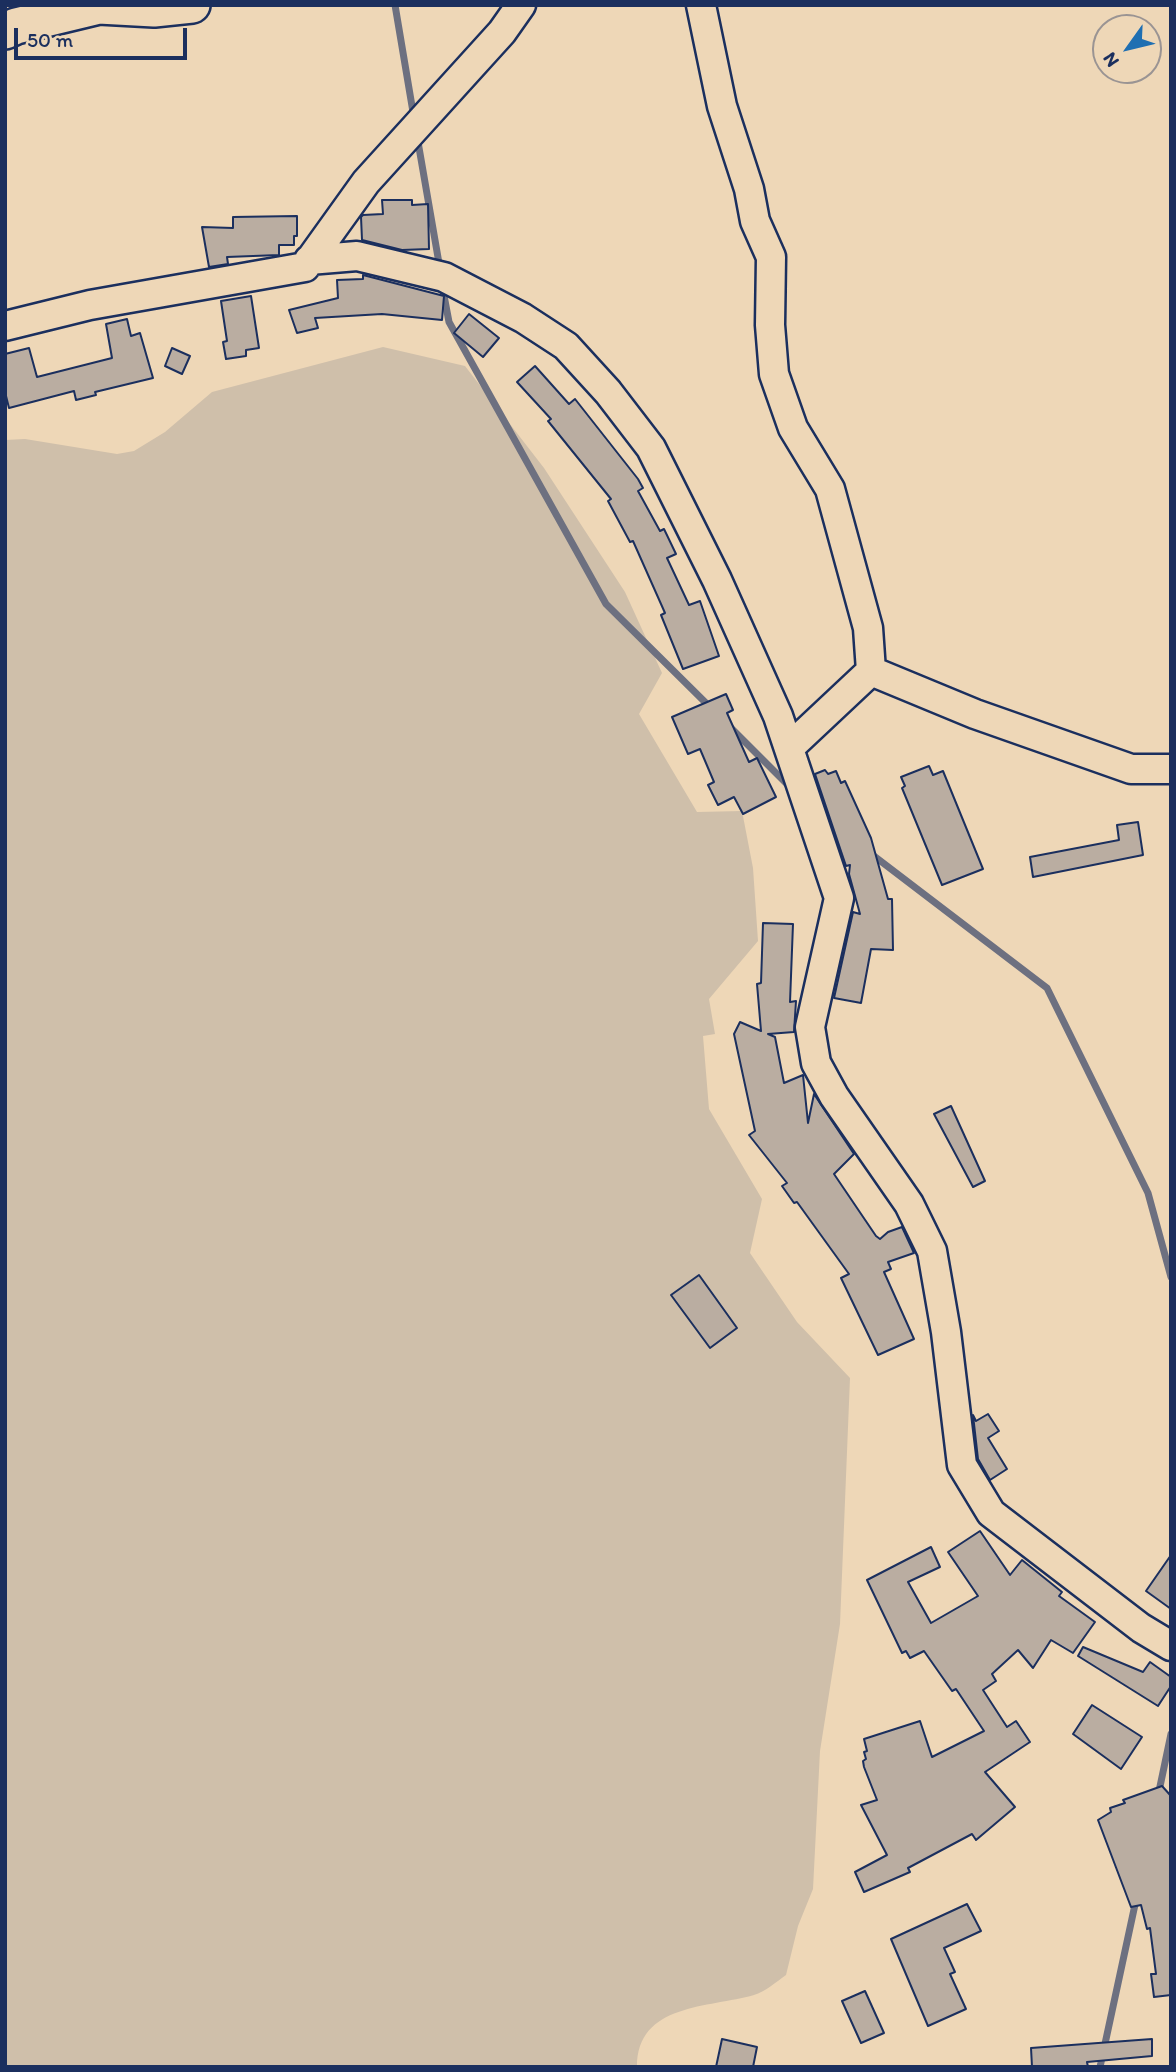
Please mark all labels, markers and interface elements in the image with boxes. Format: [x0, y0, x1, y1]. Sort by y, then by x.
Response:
scale bar [18, 14, 191, 58]
north arrow [1092, 14, 1162, 84]
text: 50 m [27, 27, 73, 52]
text: N [1098, 48, 1124, 72]

